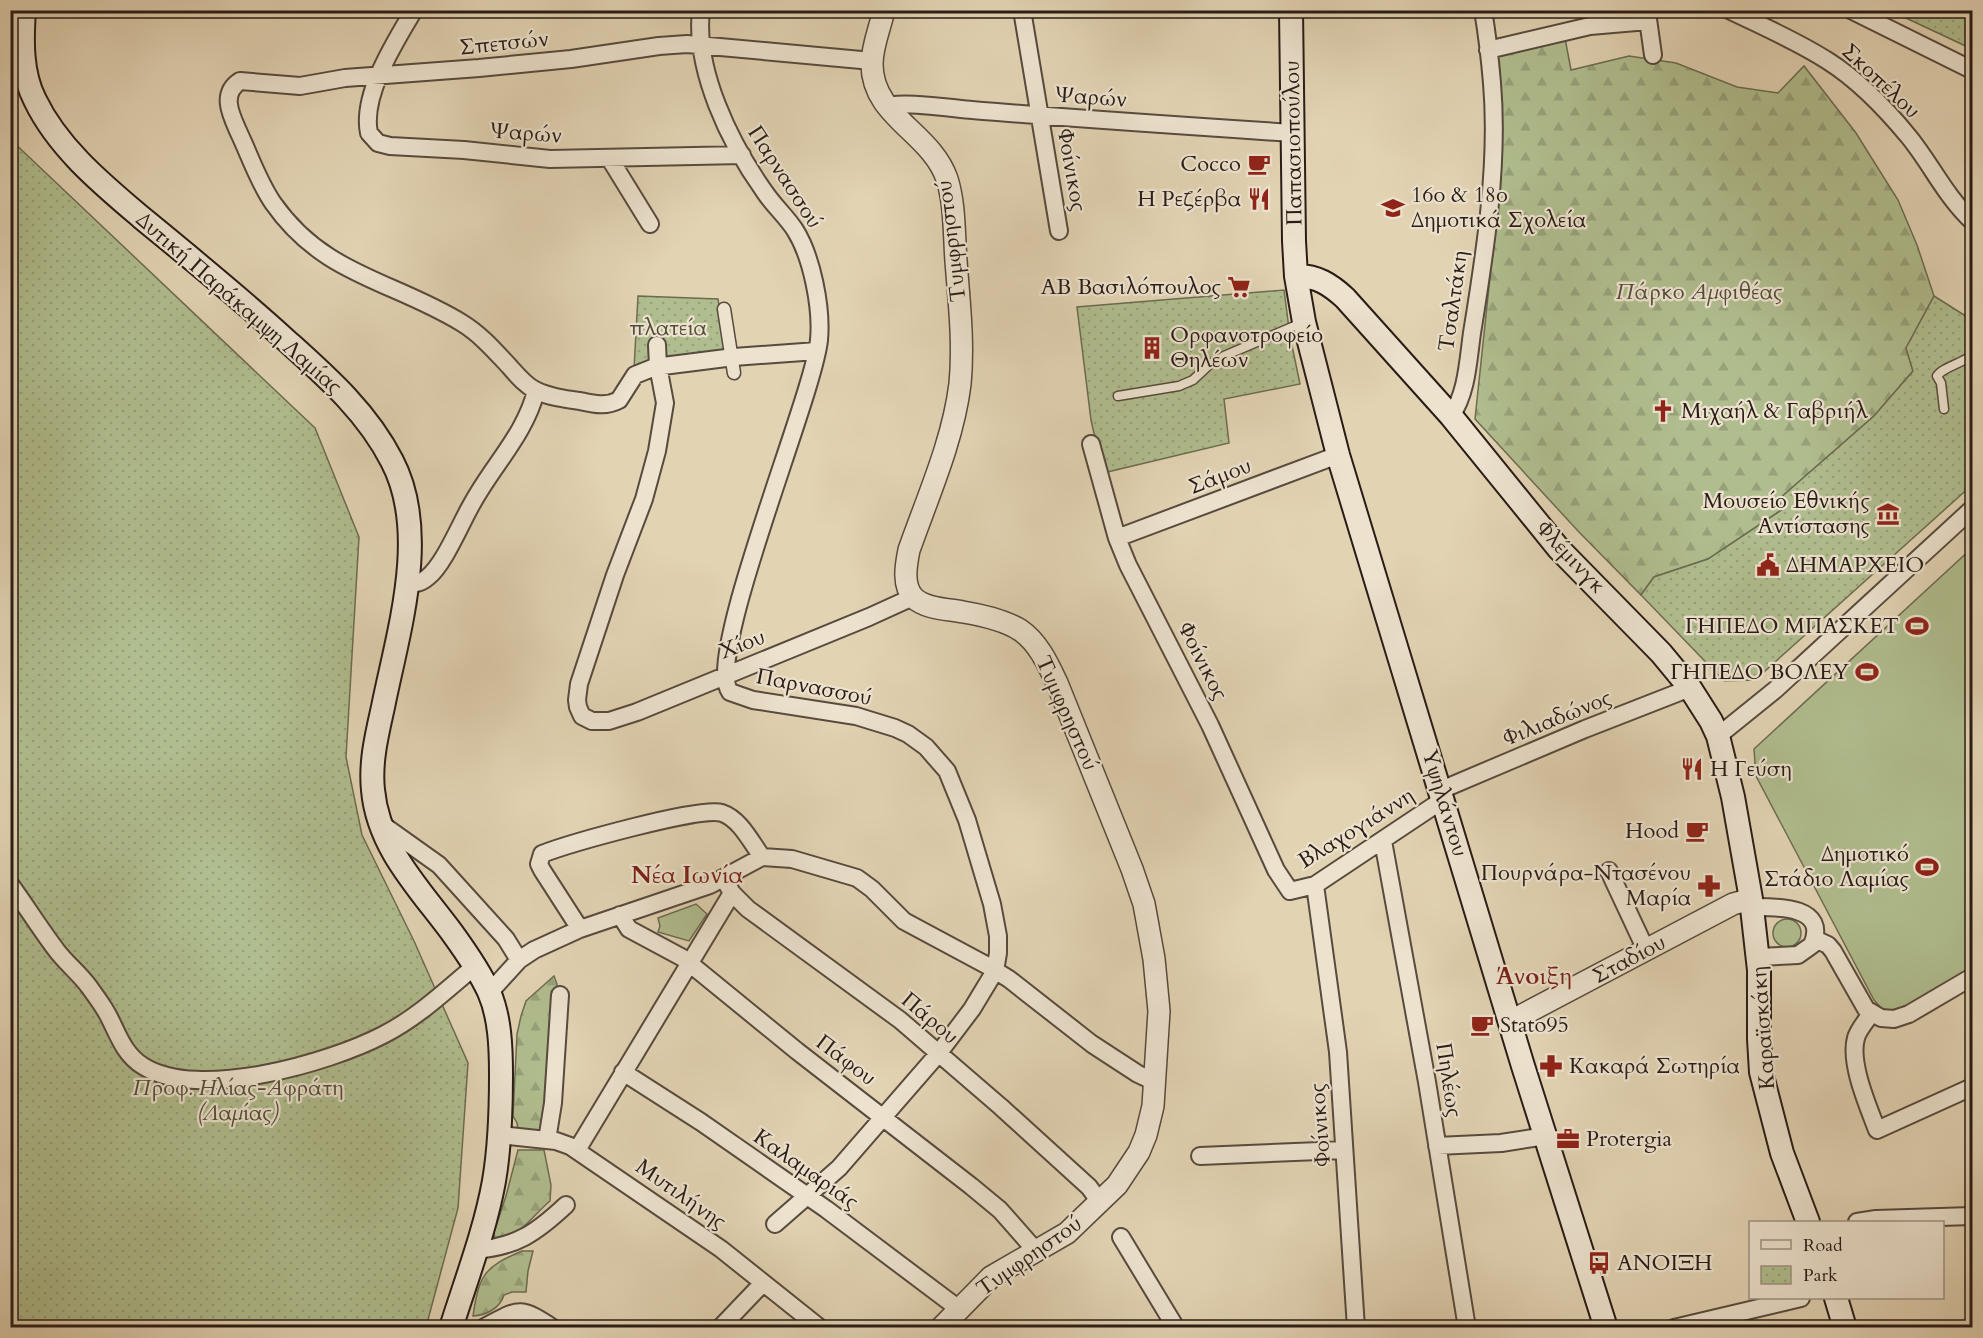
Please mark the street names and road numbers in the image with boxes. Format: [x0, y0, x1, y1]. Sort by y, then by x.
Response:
street label: Σπετσών [458, 23, 550, 63]
street label: Σκοπέλου [1835, 37, 1927, 125]
street label: Παπασιοπούλου [1277, 60, 1309, 226]
street label: Ψαρών [1054, 80, 1128, 114]
street label: Ψαρών [489, 116, 563, 150]
street label: Παρνασσού [741, 120, 829, 234]
street label: Φοίνικος [1050, 126, 1094, 214]
street label: Τυμφρηστού [929, 179, 973, 303]
street label: Δυτική Παράκαμψη Λαμίας [129, 205, 349, 401]
street label: Τσαλτάκη [1431, 249, 1475, 353]
street label: Σάμου [1184, 450, 1256, 502]
street label: Φλέμινγκ [1529, 514, 1613, 600]
street label: Φοίνικος [1171, 617, 1235, 705]
street label: Χίου [715, 622, 769, 666]
street label: Τυμφρηστού [1028, 651, 1106, 775]
street label: Παρνασσού [754, 661, 874, 713]
street label: Φιλιαδώνος [1498, 683, 1616, 753]
street label: Υψηλάντου [1415, 746, 1475, 860]
street label: Βλαχογιάννη [1292, 780, 1420, 876]
street label: Σταδίου [1587, 927, 1671, 991]
street label: Καραϊσκάκη [1744, 965, 1782, 1091]
street label: Πάρου [895, 985, 965, 1051]
street label: Πάφου [810, 1027, 882, 1093]
street label: Πηλέως [1428, 1040, 1470, 1120]
street label: Φοίνικος [1302, 1082, 1338, 1168]
street label: Καλαμαριάς [747, 1122, 865, 1216]
street label: Μυτιλήνης [630, 1152, 732, 1236]
street label: Τυμφρηστού [970, 1209, 1088, 1303]

